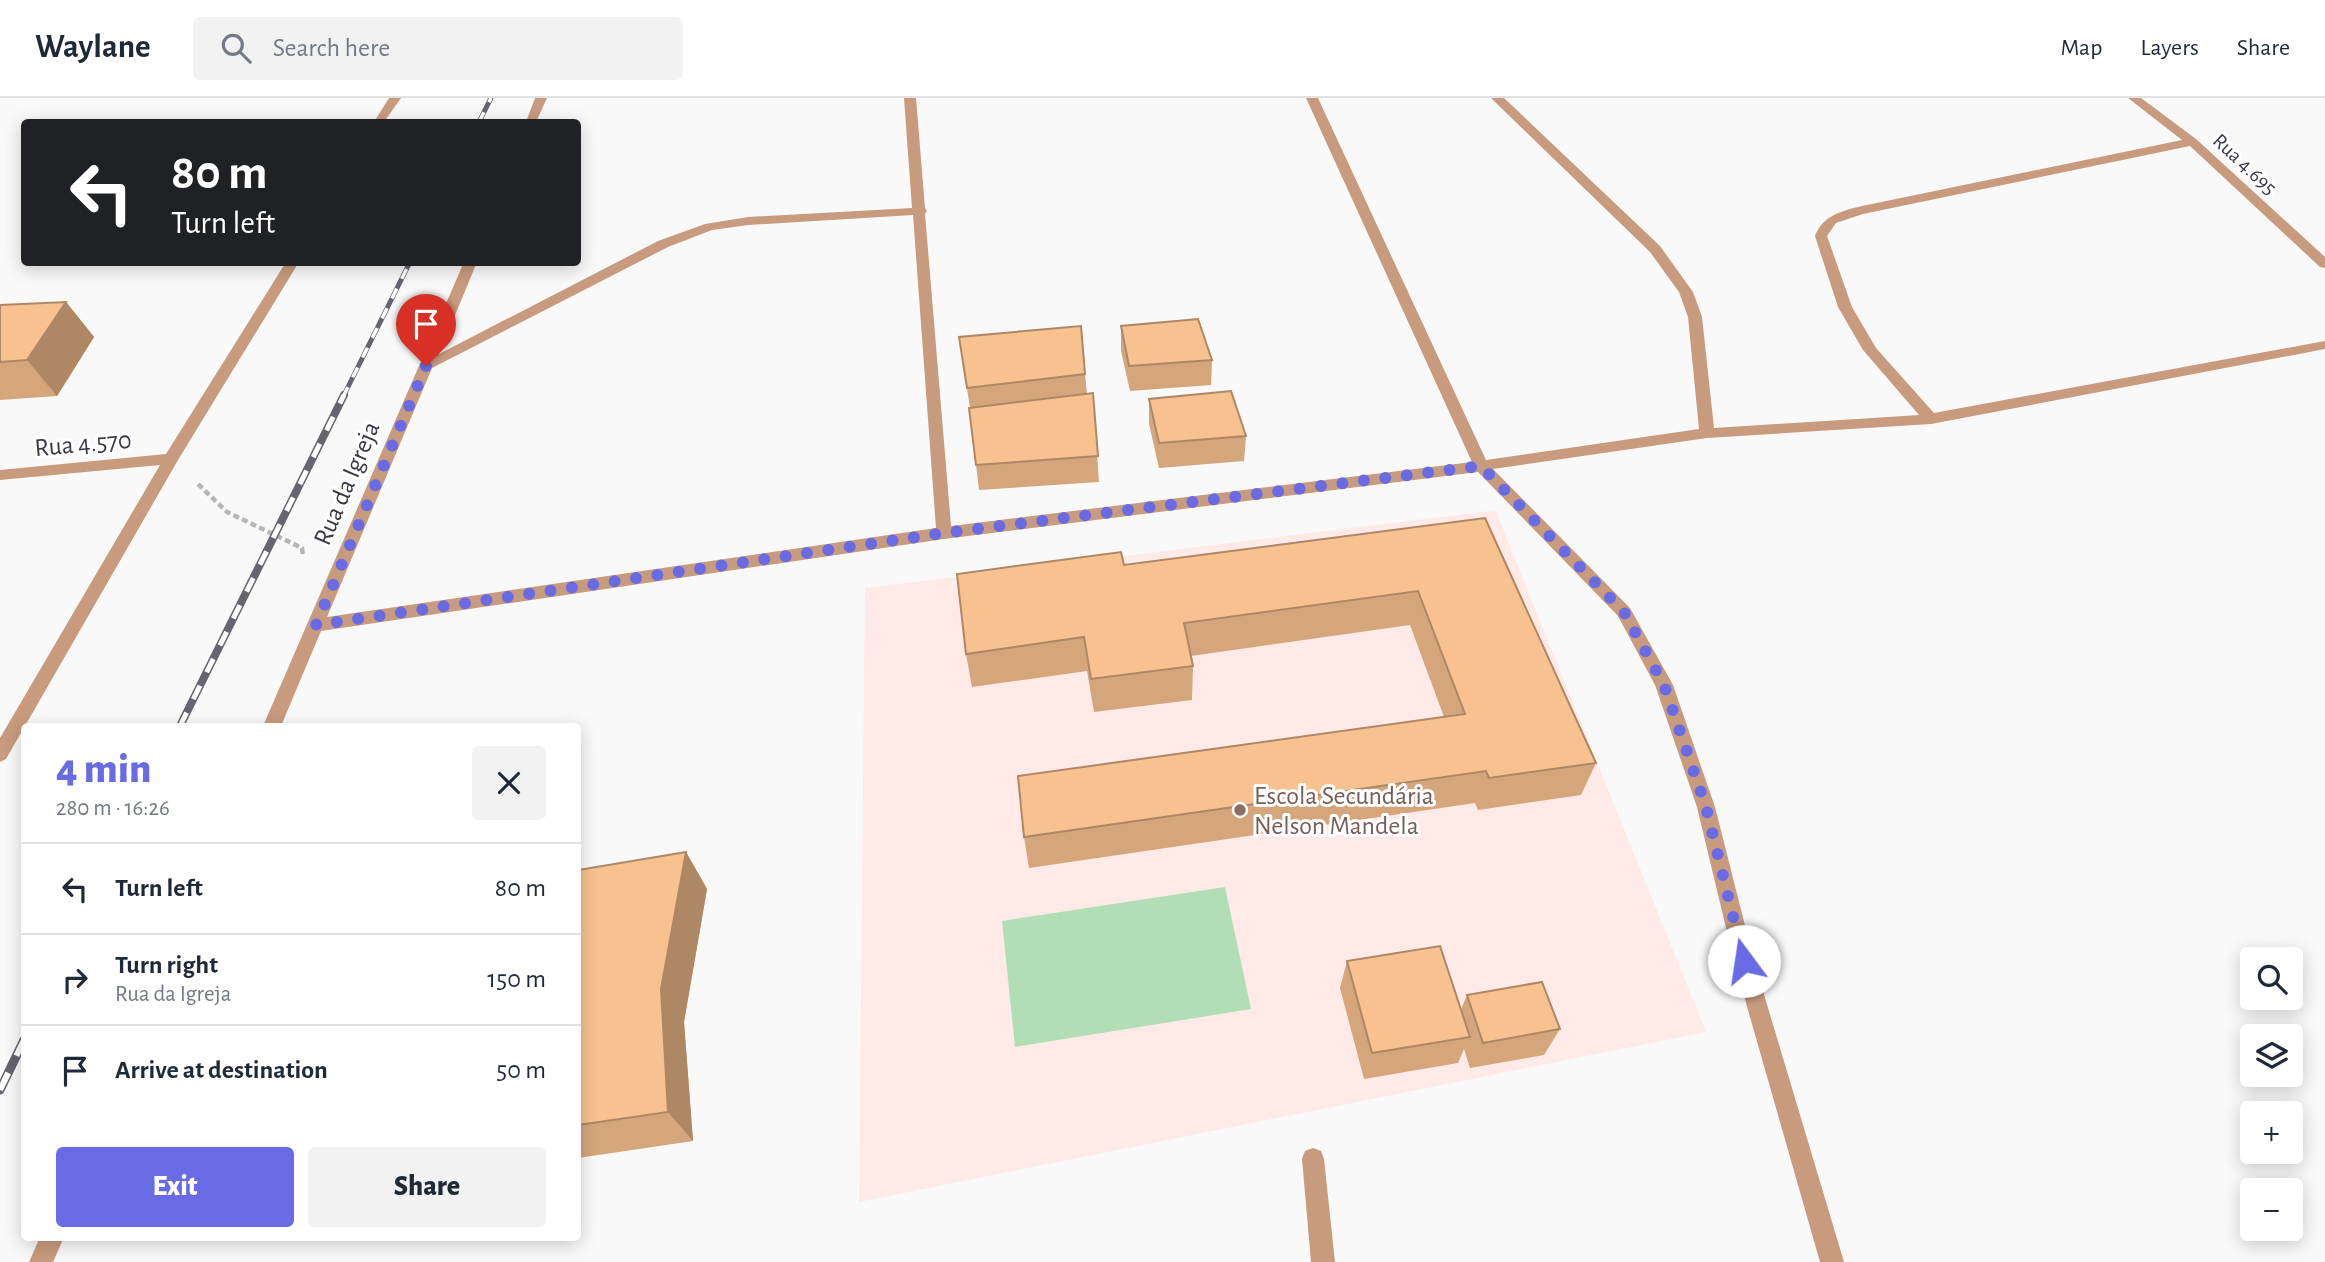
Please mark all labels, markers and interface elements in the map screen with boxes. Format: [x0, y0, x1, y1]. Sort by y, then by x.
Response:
search box [193, 17, 683, 80]
icon: search [217, 29, 255, 67]
text: Waylane [35, 31, 151, 64]
text: Search here [273, 35, 390, 61]
text: Map [2060, 36, 2102, 60]
text: Layers [2140, 36, 2199, 60]
text: Share [2237, 36, 2290, 60]
street label: Rua 4.695 [2209, 130, 2281, 199]
icon: left [56, 147, 147, 238]
text: 80 m [171, 149, 268, 198]
text: Turn left [171, 207, 275, 239]
pin [396, 294, 456, 366]
icon: arrive [407, 305, 445, 343]
street label: Rua da Igreja [309, 418, 385, 549]
street label: Rua 4.570 [33, 427, 133, 461]
button: close [472, 746, 546, 820]
text: 4 min [56, 748, 152, 790]
place label: Escola Secundária Nelson Mandela [1254, 783, 1434, 839]
text: 280 m · 16:26 [56, 797, 170, 820]
marker: Escola Secundária Nelson Mandela [1232, 802, 1248, 818]
icon: left [56, 870, 94, 908]
text: Turn left [115, 875, 203, 901]
text: 80 m [495, 875, 546, 901]
position arrow [1707, 924, 1781, 998]
map controls [2240, 947, 2303, 1241]
button: search [2240, 947, 2303, 1010]
text: Turn right [115, 952, 218, 978]
icon: right [56, 961, 94, 999]
text: 150 m [487, 966, 546, 992]
text: Rua da Igreja [115, 983, 231, 1006]
button: layers [2240, 1024, 2303, 1087]
icon: arrive [56, 1052, 94, 1090]
text: Arrive at destination [115, 1057, 328, 1083]
text: 50 m [496, 1057, 546, 1083]
button: + [2240, 1101, 2303, 1164]
button: Exit [56, 1147, 294, 1227]
button: Share [308, 1147, 546, 1227]
button: − [2240, 1178, 2303, 1241]

